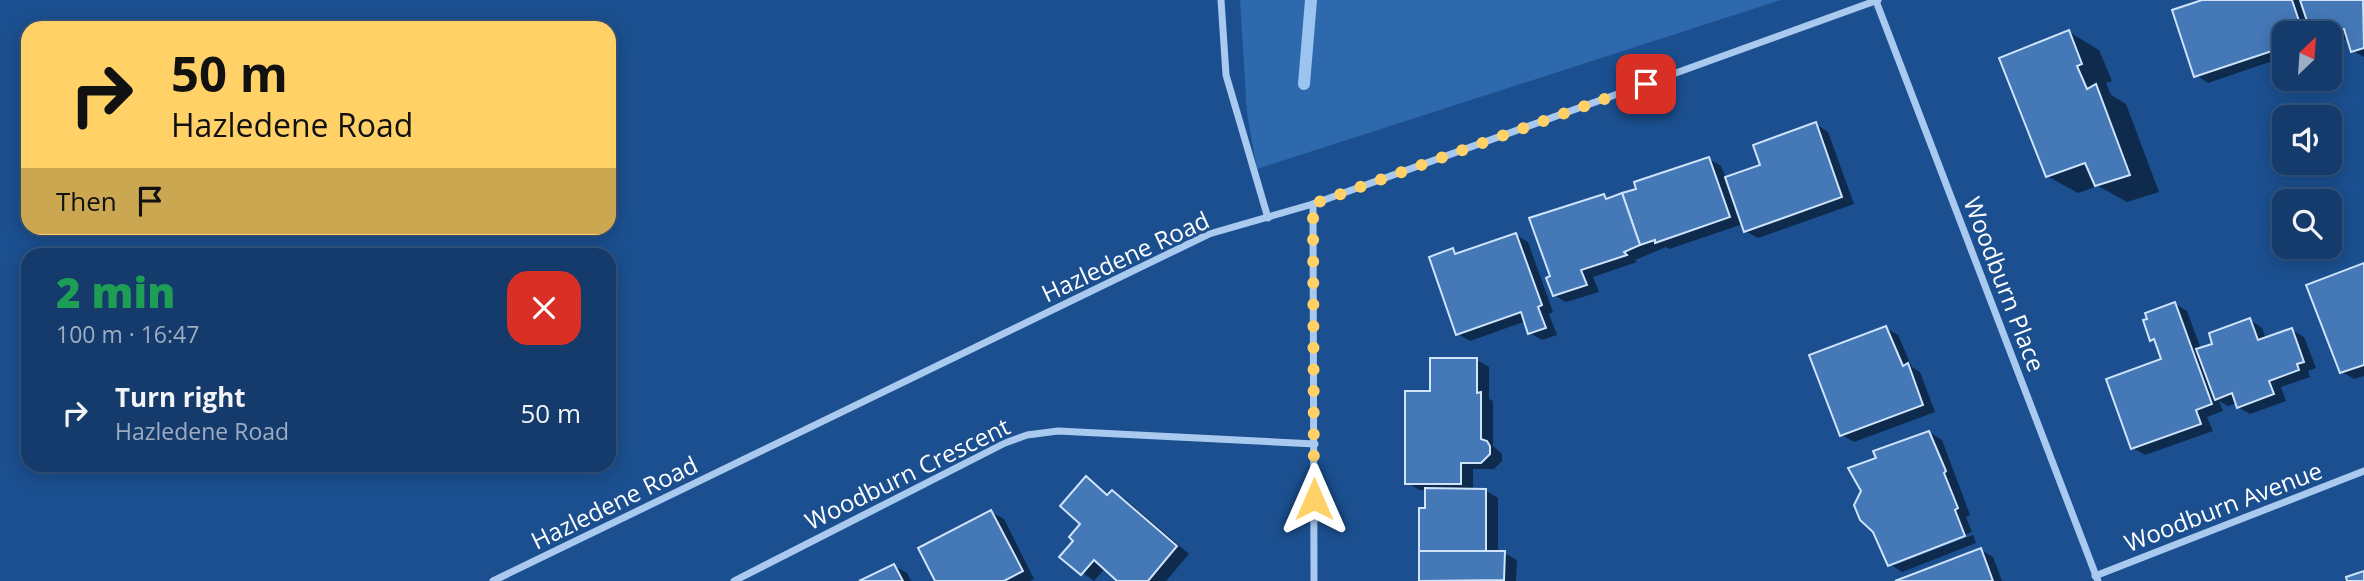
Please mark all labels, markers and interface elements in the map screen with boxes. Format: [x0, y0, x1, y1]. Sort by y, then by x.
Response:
north arrow [2272, 21, 2342, 91]
map controls [2272, 21, 2342, 259]
text: 50 m [171, 40, 288, 106]
icon: right [56, 49, 147, 140]
pin [1616, 54, 1676, 114]
icon: arrive [1627, 65, 1665, 103]
text: Hazledene Road [171, 103, 413, 146]
button: sound [2272, 105, 2342, 175]
icon: arrive [131, 182, 169, 220]
text: Then [56, 183, 117, 219]
button: search [2272, 189, 2342, 259]
street label: Woodburn Place [1957, 192, 2053, 376]
street label: Hazledene Road [1036, 203, 1214, 309]
text: 2 min [56, 263, 175, 320]
button: close [507, 271, 581, 345]
text: 100 m · 16:47 [56, 318, 199, 350]
text: Turn right [115, 379, 246, 415]
icon: right [56, 394, 94, 432]
text: 50 m [520, 395, 581, 431]
street label: Woodburn Crescent [799, 409, 1015, 537]
text: Hazledene Road [115, 415, 289, 447]
street label: Hazledene Road [525, 447, 703, 557]
street label: Woodburn Avenue [2119, 453, 2327, 559]
position arrow [1277, 462, 1351, 536]

